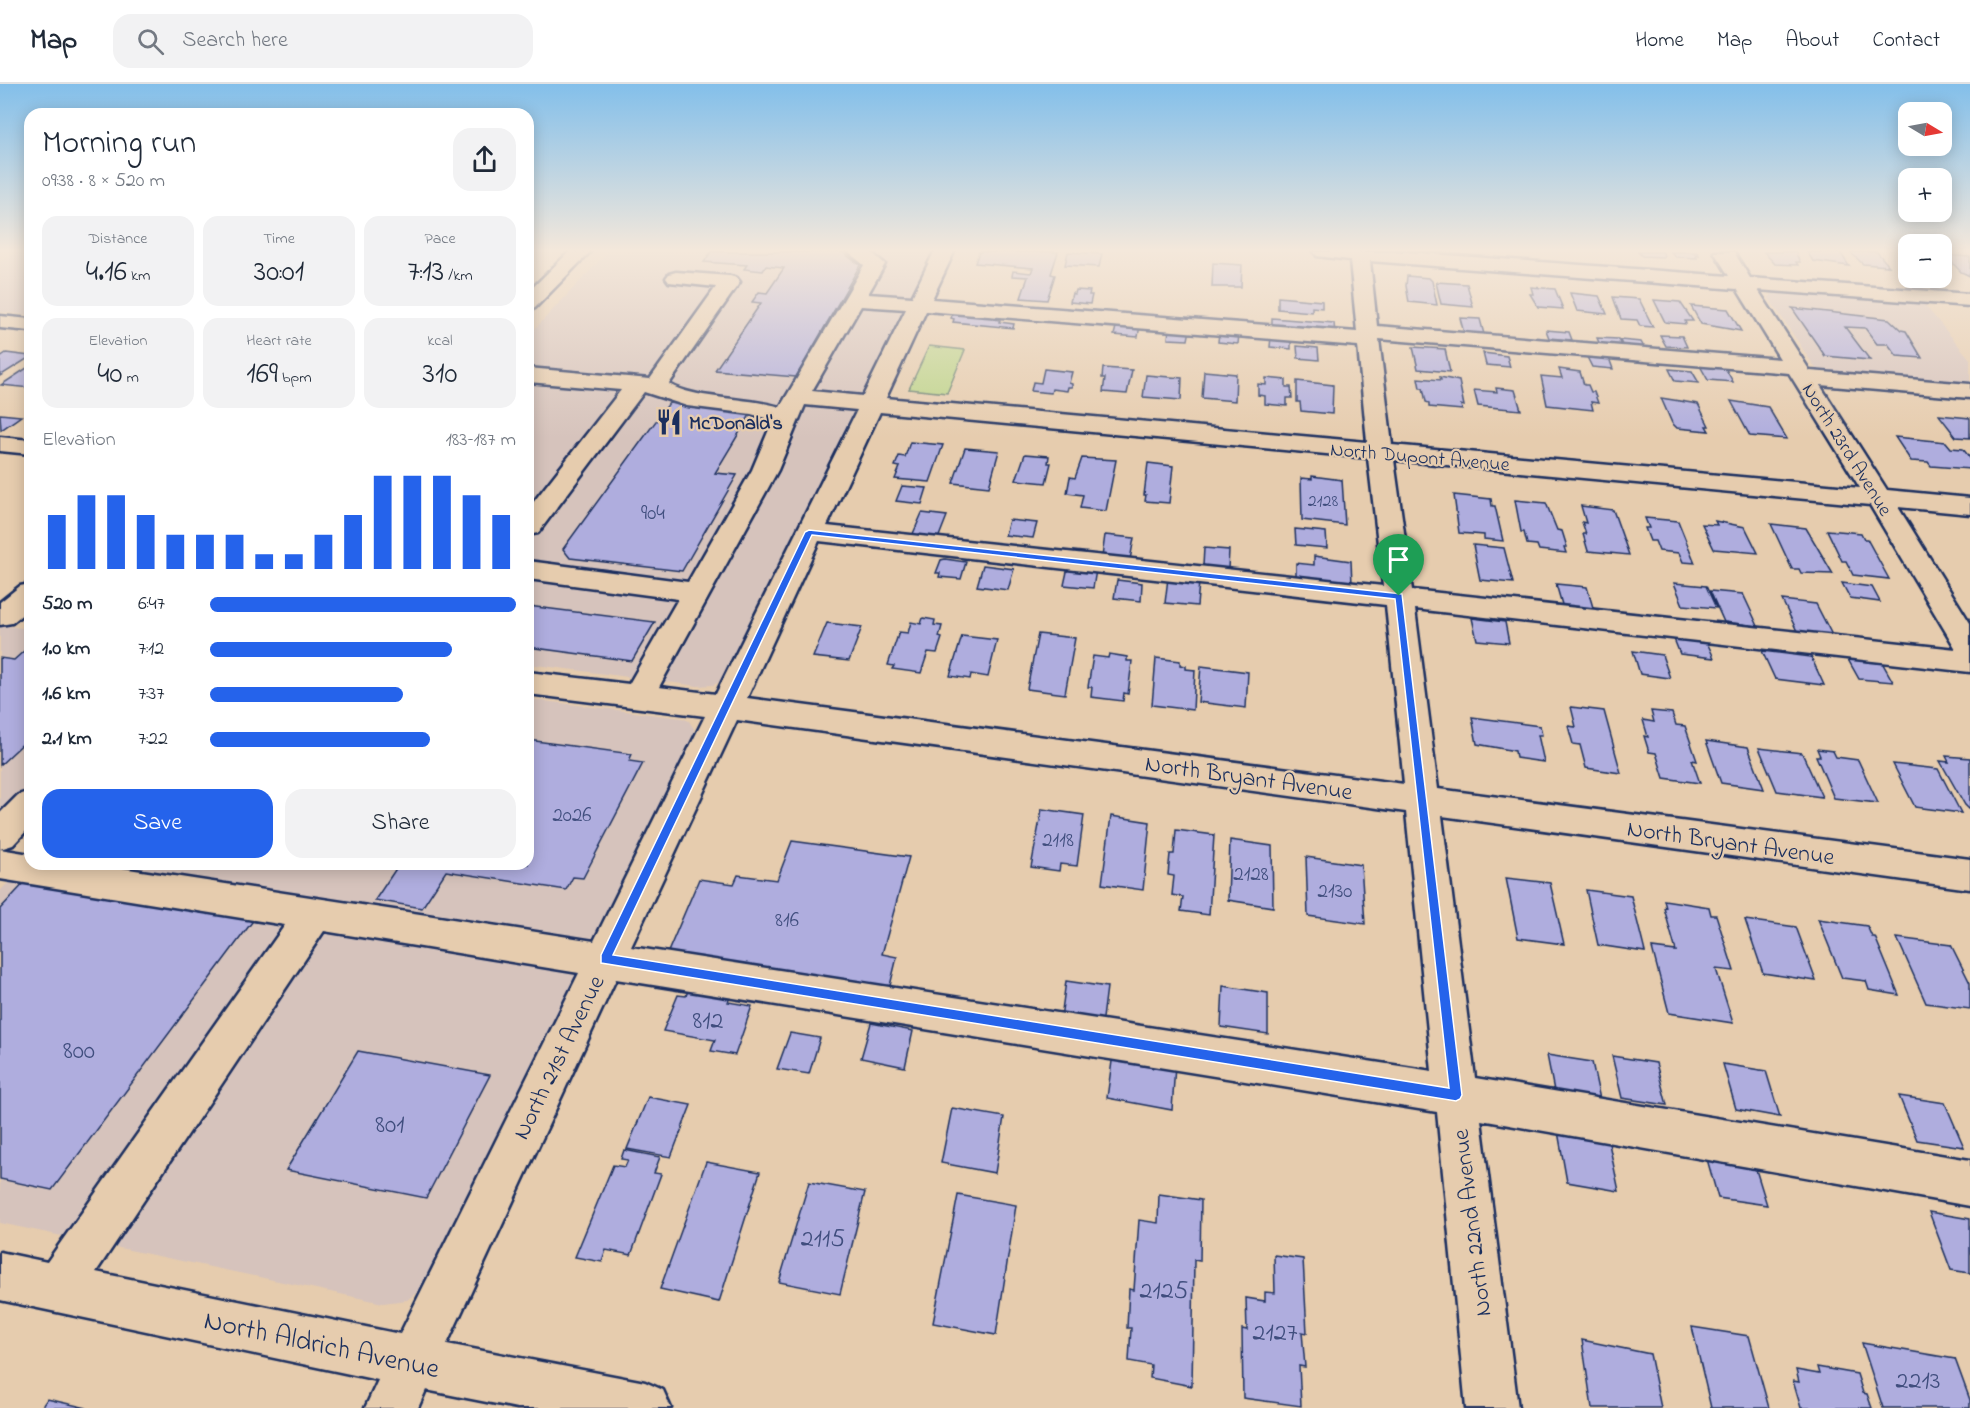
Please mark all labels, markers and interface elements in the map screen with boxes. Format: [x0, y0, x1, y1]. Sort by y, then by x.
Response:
search box [113, 14, 533, 68]
text: Map [30, 21, 77, 62]
icon: search [134, 25, 167, 58]
text: Search here [182, 25, 288, 57]
text: Home [1635, 26, 1684, 56]
text: Map [1717, 26, 1752, 56]
text: About [1785, 26, 1839, 56]
text: Contact [1872, 26, 1940, 56]
north arrow [1898, 102, 1952, 156]
map controls [1898, 102, 1952, 288]
text: Morning run [42, 120, 196, 168]
button: share [453, 128, 516, 191]
text: 09:38 · 8 × 520 m [42, 167, 165, 196]
button: + [1898, 168, 1952, 222]
text: Distance [89, 227, 147, 251]
text: Time [263, 227, 295, 251]
text: Pace [424, 227, 456, 251]
button: − [1898, 234, 1952, 288]
text: 4.16 [86, 251, 127, 295]
text: 30:01 [254, 251, 304, 295]
text: 7:13 [407, 251, 444, 295]
text: km [127, 264, 150, 288]
text: /km [444, 264, 473, 288]
text: Elevation [89, 329, 147, 353]
text: Heart rate [246, 329, 312, 353]
text: kcal [427, 329, 453, 353]
text: 40 [97, 353, 122, 397]
text: 169 [246, 353, 278, 397]
text: 310 [423, 353, 457, 397]
text: m [122, 366, 139, 390]
text: bpm [278, 366, 312, 390]
street label: North 23rd Avenue [1793, 378, 1898, 522]
restaurant icon: McDonald's [654, 407, 684, 437]
place label: McDonald's [689, 410, 783, 439]
text: Elevation [42, 426, 116, 455]
text: 183–187 m [446, 426, 516, 455]
street label: North Dupont Avenue [1329, 436, 1511, 481]
house number: 2128 [1308, 489, 1338, 515]
house number: 904 [641, 499, 665, 529]
pin [1373, 534, 1424, 596]
icon: arrive [1382, 543, 1415, 576]
text: 520 m [42, 590, 93, 619]
text: 6:47 [138, 590, 165, 619]
text: 1.0 km [42, 635, 90, 664]
text: 7:12 [138, 635, 164, 664]
text: 1.6 km [42, 680, 91, 709]
text: 7:37 [138, 680, 164, 709]
text: 2.1 km [42, 725, 92, 754]
text: 7:22 [138, 725, 168, 754]
street label: North Bryant Avenue [1143, 748, 1355, 812]
button: Save [42, 789, 273, 858]
button: Share [285, 789, 516, 858]
house number: 2026 [552, 801, 592, 831]
street label: North Bryant Avenue [1625, 813, 1837, 877]
house number: 2118 [1042, 826, 1074, 856]
house number: 2128 [1233, 860, 1269, 890]
house number: 2130 [1318, 877, 1352, 907]
house number: 816 [775, 906, 799, 936]
street label: North 21st Avenue [505, 970, 615, 1146]
house number: 812 [693, 1003, 724, 1041]
house number: 800 [63, 1033, 95, 1071]
house number: 801 [375, 1107, 405, 1145]
street label: North 22nd Avenue [1445, 1127, 1502, 1318]
house number: 2115 [801, 1221, 845, 1259]
house number: 2125 [1140, 1273, 1189, 1311]
street label: North Aldrich Avenue [200, 1301, 443, 1391]
house number: 2127 [1253, 1315, 1298, 1353]
house number: 2213 [1896, 1363, 1940, 1401]

